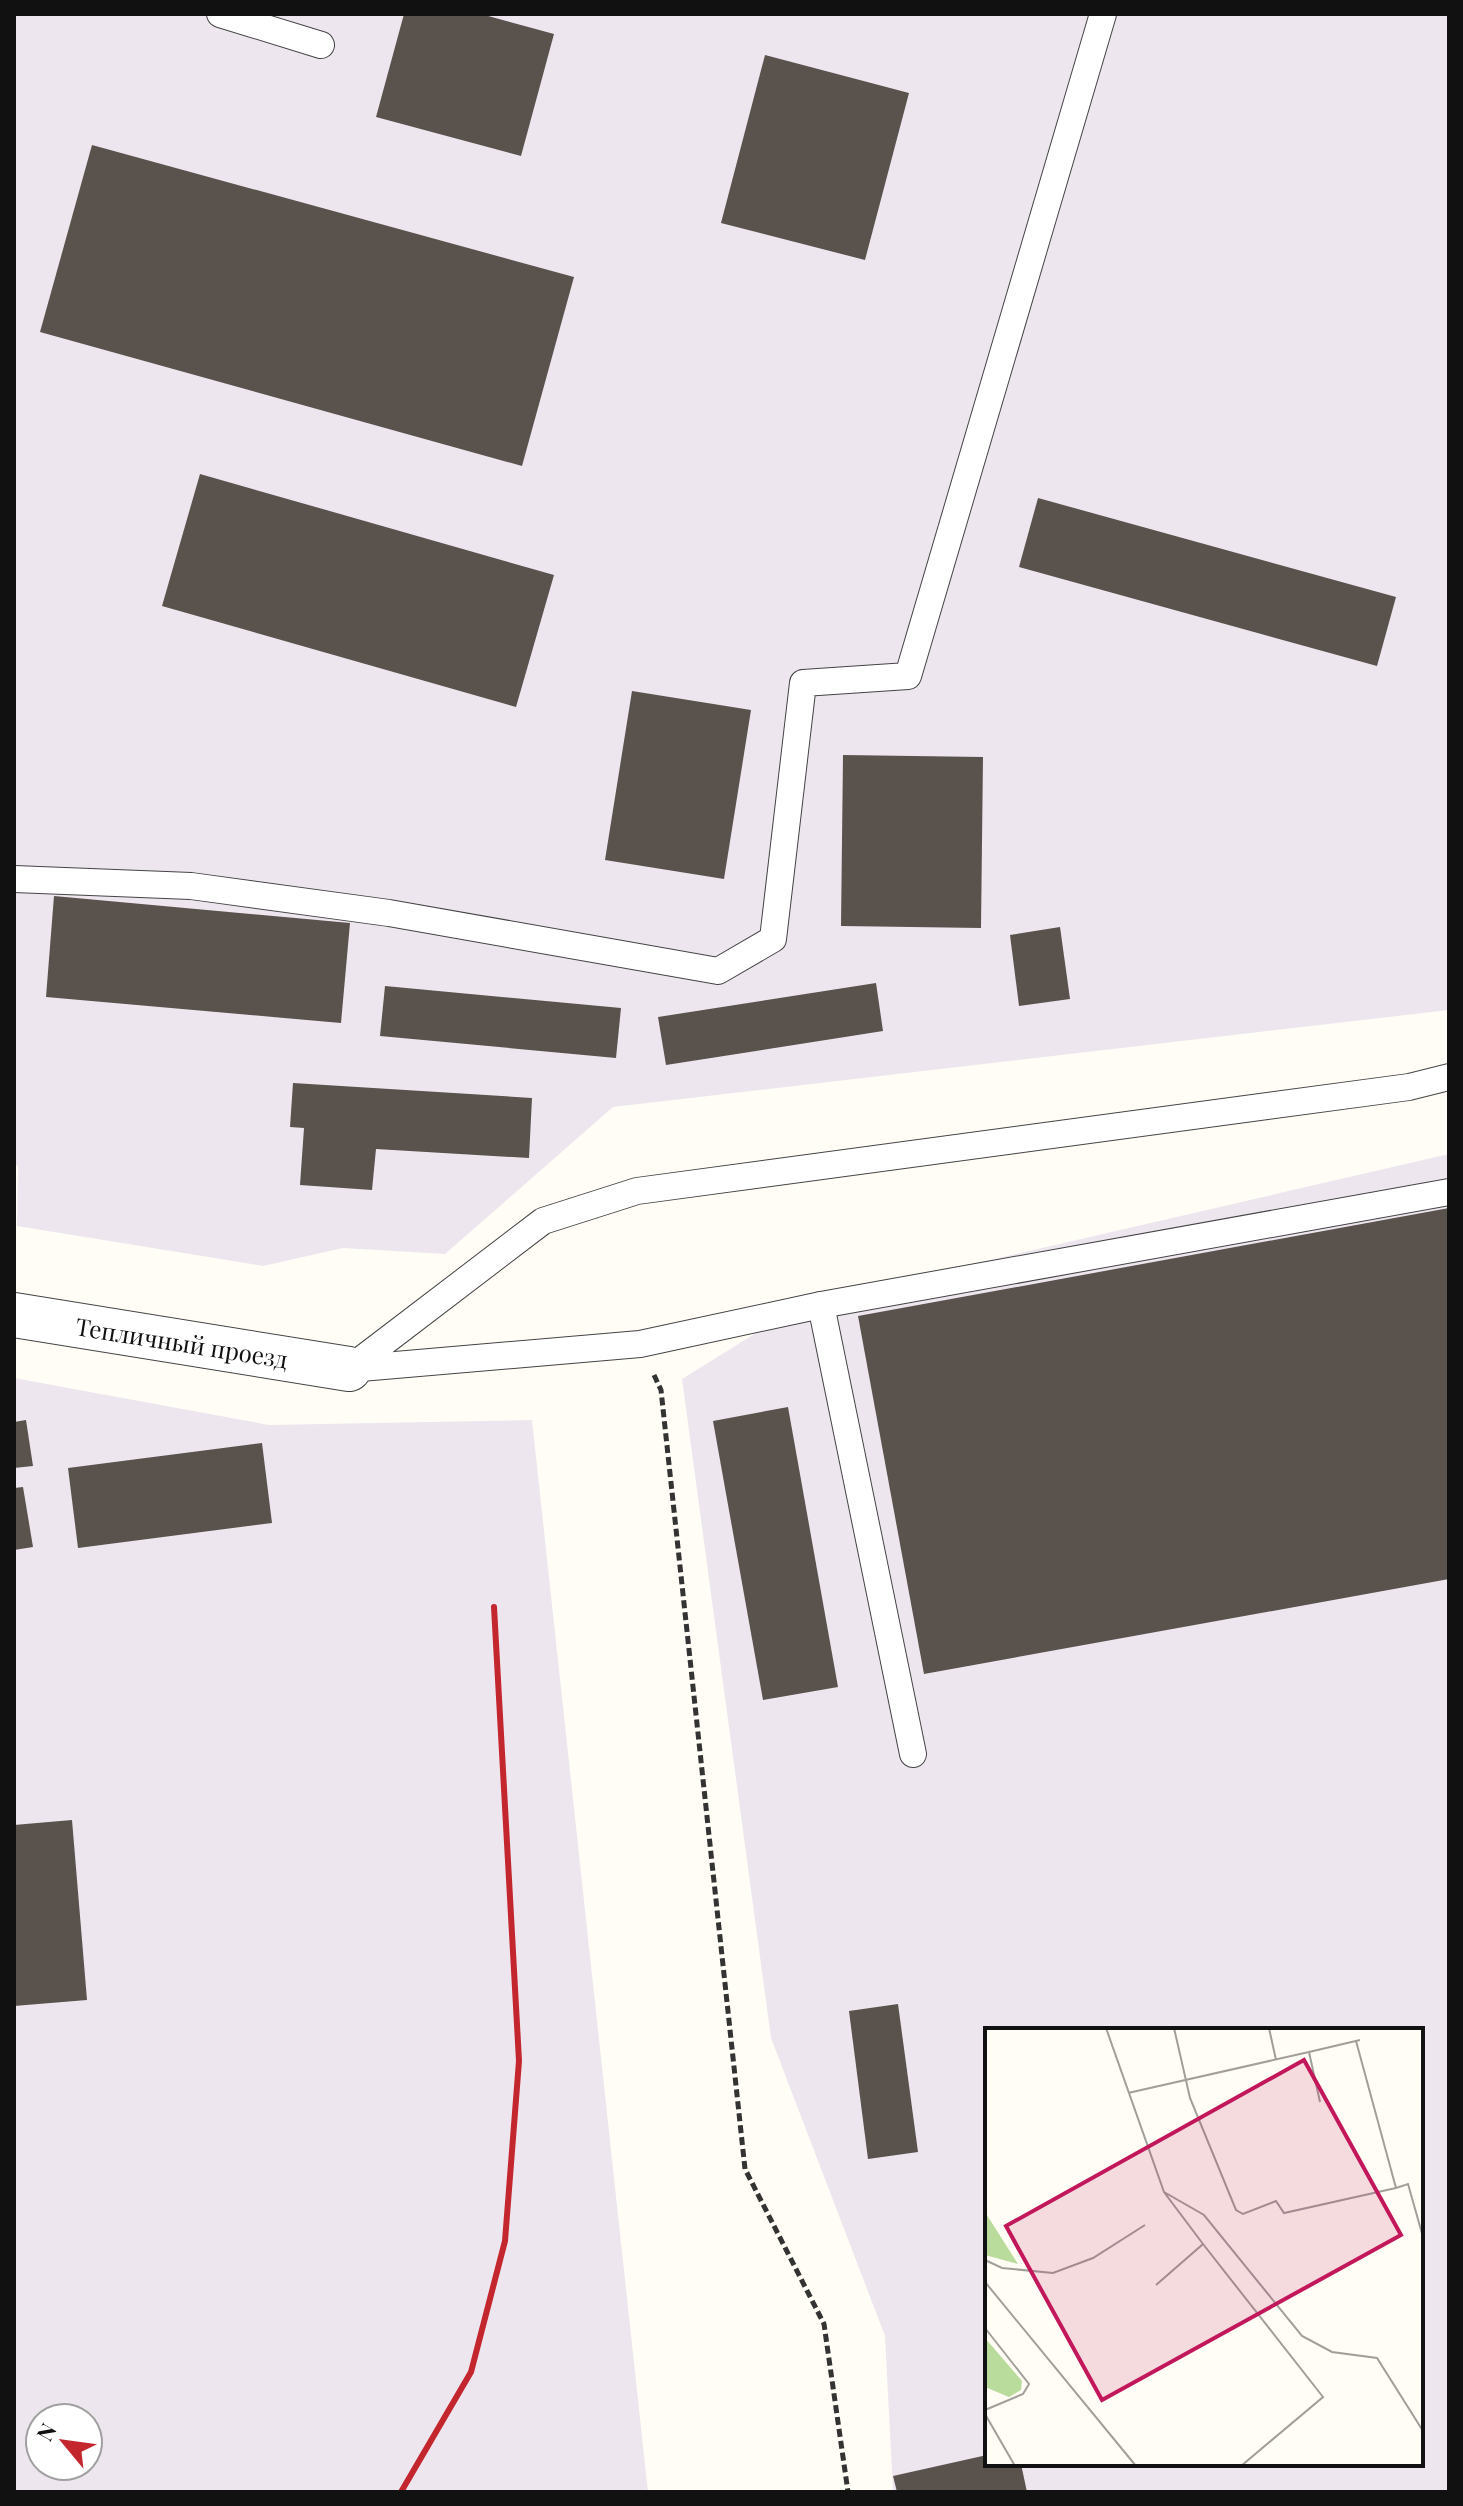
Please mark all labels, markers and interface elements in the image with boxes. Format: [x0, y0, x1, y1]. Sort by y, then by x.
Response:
street label: Тепличный проезд [74, 1309, 291, 1375]
inset map [985, 2028, 1423, 2466]
north arrow [24, 2402, 104, 2482]
text: N [29, 2418, 63, 2446]

